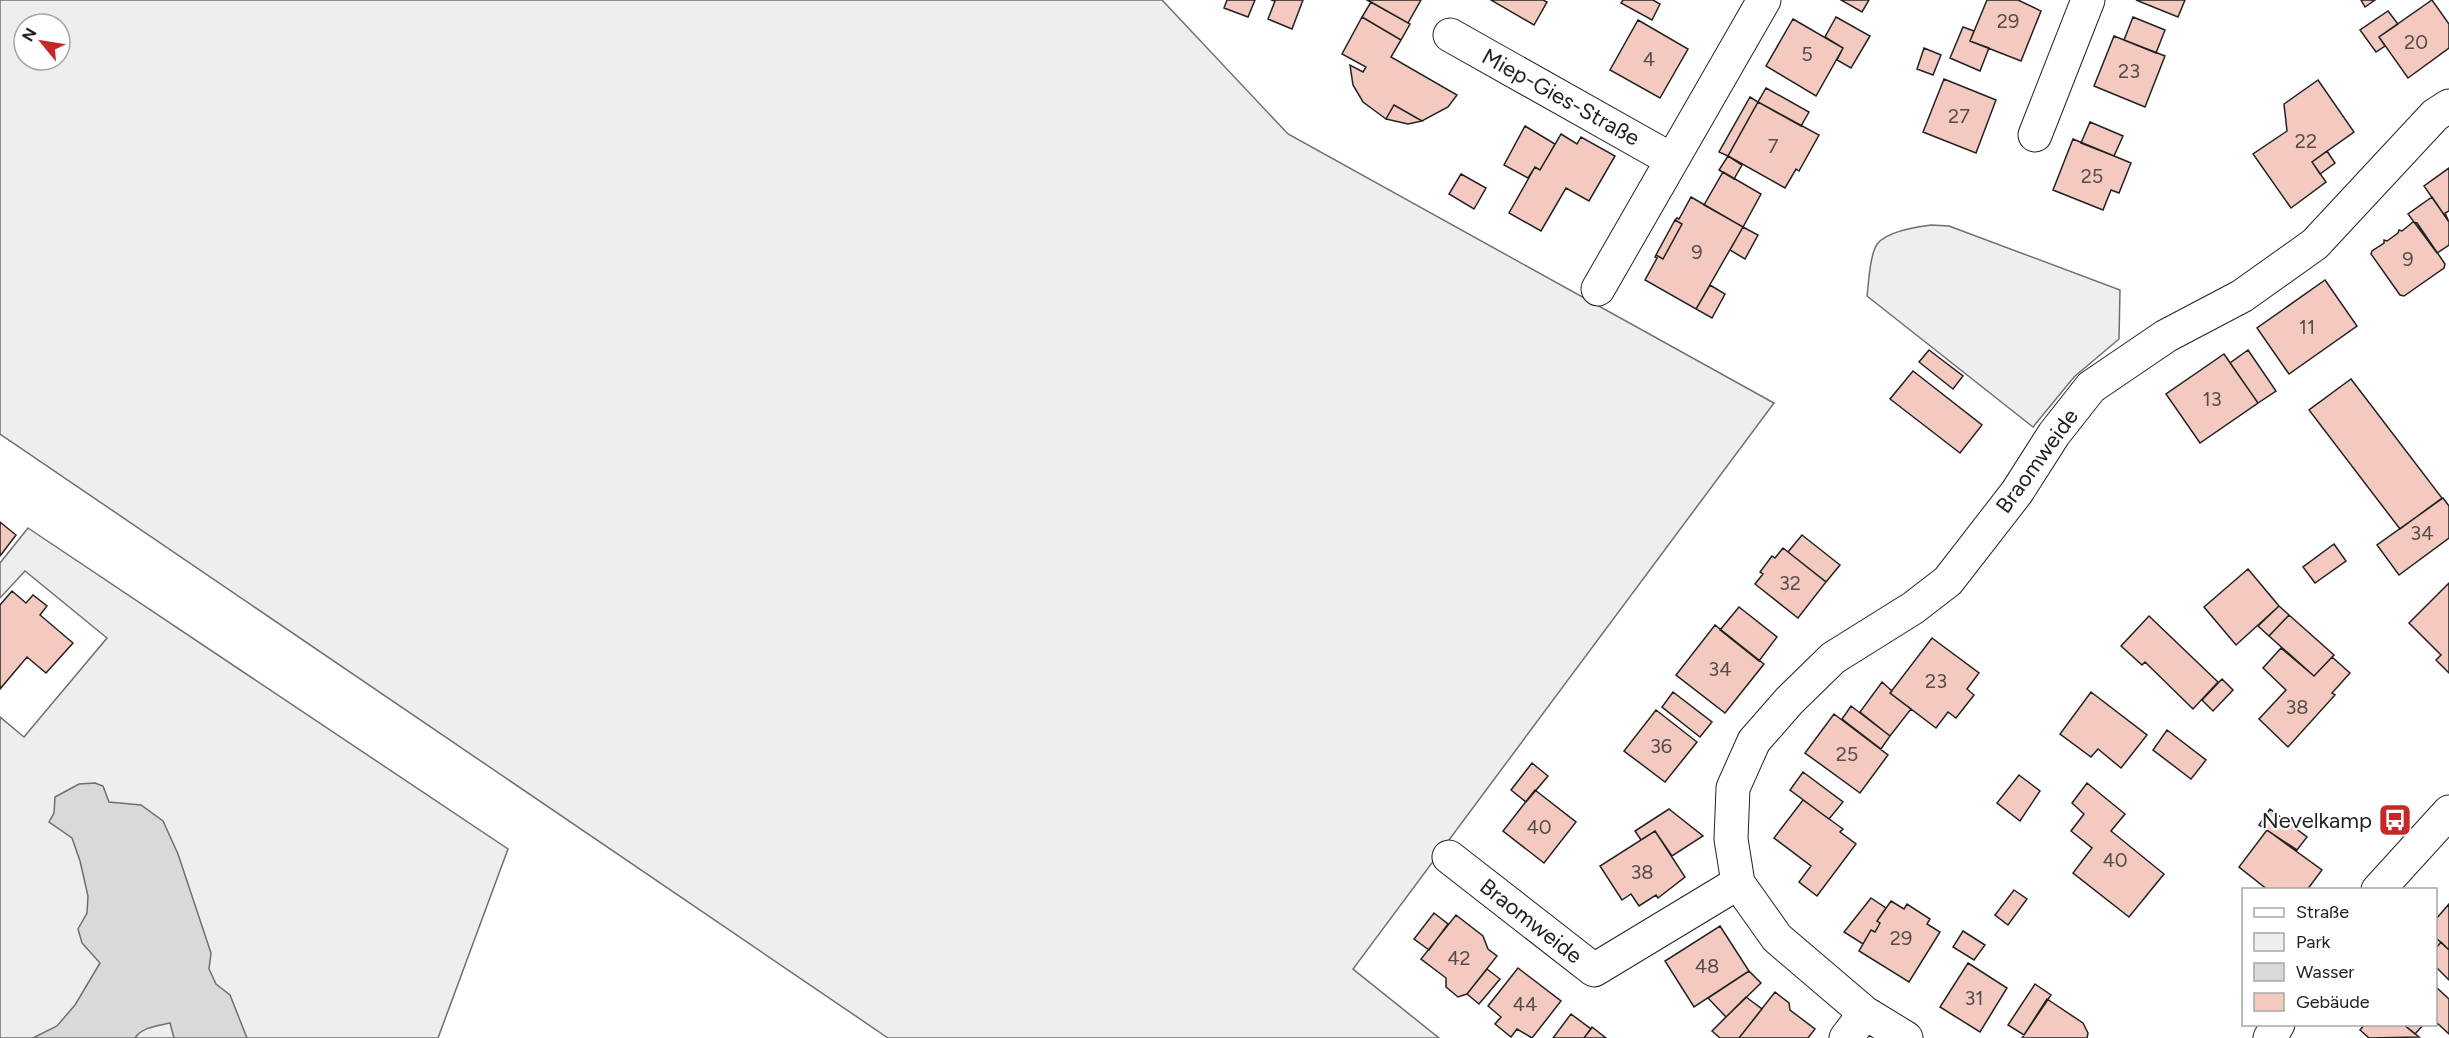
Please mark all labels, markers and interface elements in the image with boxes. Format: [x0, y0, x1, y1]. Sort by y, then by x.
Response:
house number: 29 [1997, 9, 2019, 33]
north arrow [12, 12, 72, 72]
text: N [18, 25, 41, 45]
house number: 20 [2404, 30, 2428, 54]
house number: 5 [1801, 42, 1813, 66]
street label: Miep-Gies-Straße [1477, 43, 1645, 151]
house number: 4 [1643, 47, 1655, 71]
house number: 23 [2118, 59, 2140, 83]
house number: 27 [1948, 104, 1970, 128]
house number: 22 [2295, 129, 2317, 153]
house number: 7 [1768, 134, 1779, 158]
house number: 25 [2081, 164, 2103, 188]
house number: 9 [1691, 240, 1703, 264]
house number: 9 [2402, 247, 2414, 271]
house number: 11 [2299, 315, 2315, 339]
house number: 13 [2202, 387, 2222, 411]
street label: Braomweide [1990, 404, 2084, 518]
house number: 34 [2410, 521, 2434, 545]
house number: 32 [1779, 571, 1801, 595]
house number: 34 [1708, 657, 1732, 681]
house number: 23 [1925, 669, 1947, 693]
house number: 38 [2285, 695, 2309, 719]
house number: 36 [1650, 734, 1672, 758]
house number: 25 [1836, 742, 1858, 766]
bus stop icon: Nevelkamp [2377, 802, 2413, 838]
place label: Nevelkamp [2262, 807, 2372, 834]
house number: 40 [1526, 815, 1552, 839]
house number: 40 [2102, 848, 2128, 872]
house number: 38 [1630, 860, 1654, 884]
street label: Braomweide [1474, 873, 1588, 969]
legend [2242, 888, 2437, 1026]
text: Straße [2296, 901, 2349, 923]
house number: 29 [1890, 926, 1912, 950]
text: Park [2296, 931, 2331, 953]
house number: 42 [1447, 946, 1471, 970]
house number: 48 [1695, 954, 1719, 978]
text: Wasser [2296, 961, 2354, 983]
house number: 31 [1964, 986, 1984, 1010]
text: Gebäude [2296, 991, 2370, 1013]
house number: 44 [1513, 992, 1537, 1016]

